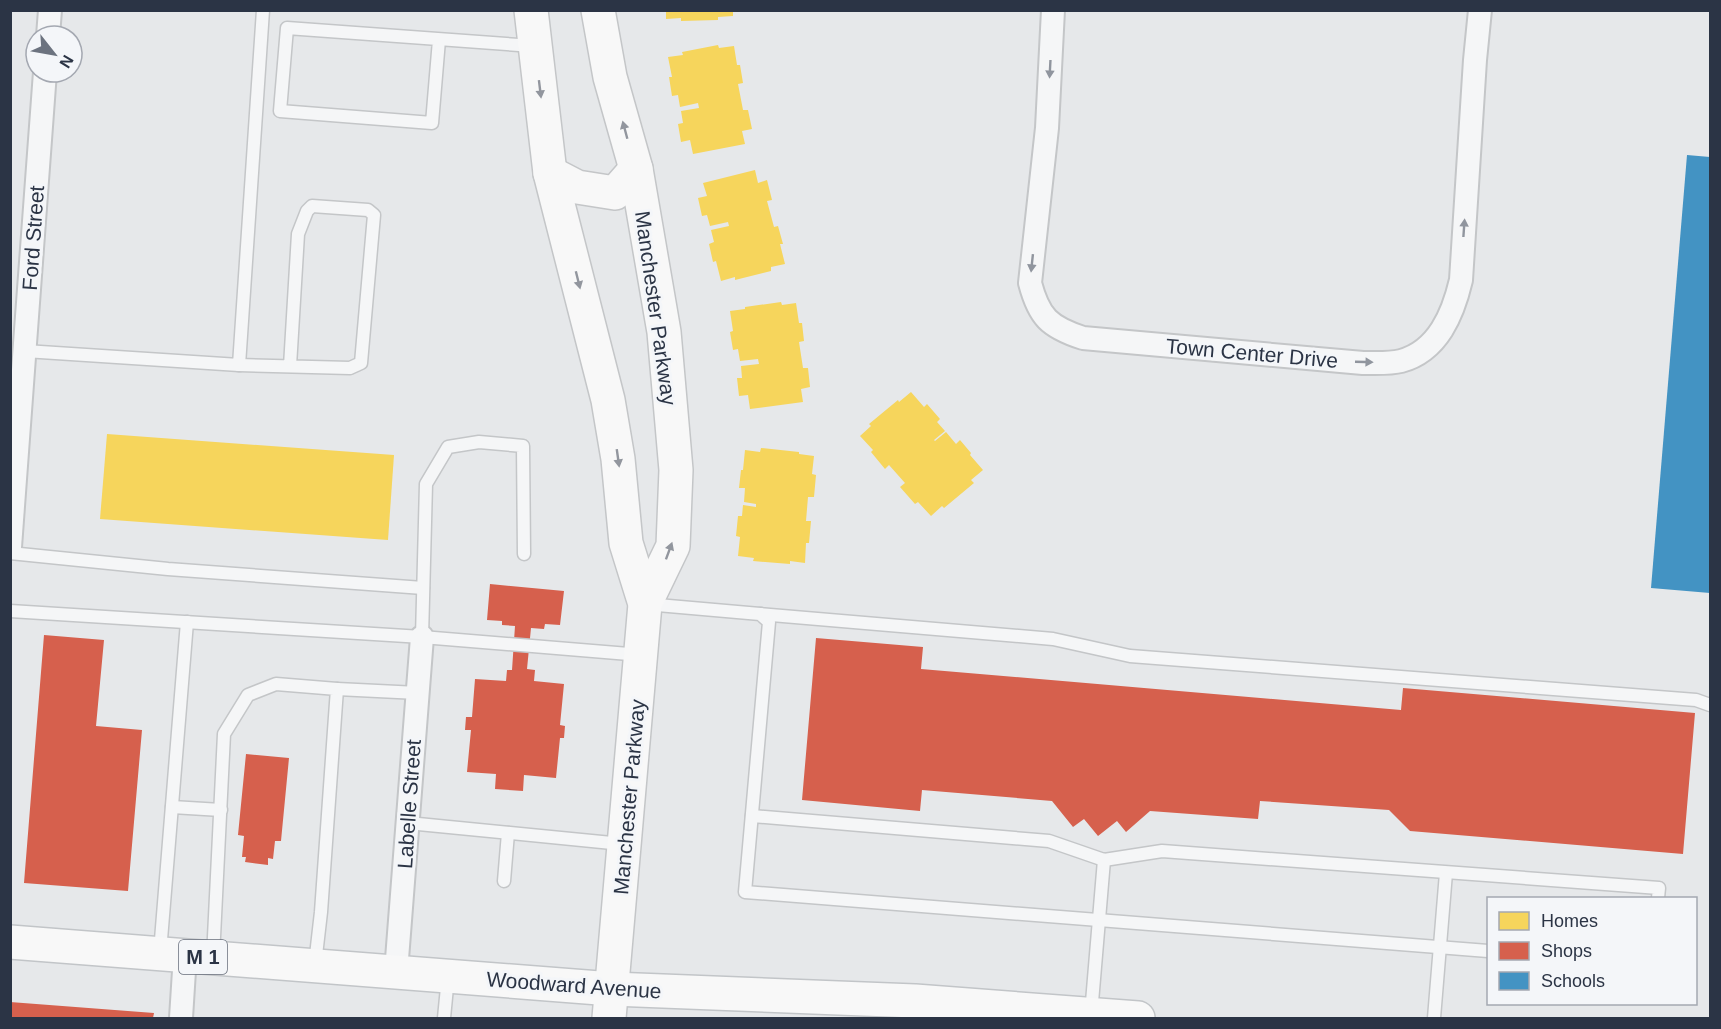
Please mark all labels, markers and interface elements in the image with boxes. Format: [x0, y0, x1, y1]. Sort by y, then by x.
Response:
north arrow [24, 24, 84, 84]
text: N [56, 52, 77, 71]
one-way arrow [1045, 59, 1055, 78]
one-way arrow [535, 80, 545, 99]
one-way arrow [620, 121, 629, 139]
street label: Ford Street [18, 185, 48, 291]
street label: Manchester Parkway [631, 209, 681, 407]
one-way arrow [1459, 218, 1469, 237]
one-way arrow [1027, 254, 1037, 273]
one-way arrow [573, 271, 583, 290]
street label: Town Center Drive [1165, 334, 1339, 372]
one-way arrow [1355, 358, 1374, 367]
one-way arrow [613, 448, 622, 467]
one-way arrow [665, 541, 675, 559]
street label: Manchester Parkway [609, 698, 649, 896]
street label: Labelle Street [393, 738, 425, 869]
legend [1487, 897, 1697, 1005]
text: Homes [1541, 911, 1598, 931]
road number: M 1 [179, 940, 227, 974]
text: Shops [1541, 941, 1592, 961]
street label: Woodward Avenue [486, 967, 662, 1003]
text: Schools [1541, 971, 1605, 991]

